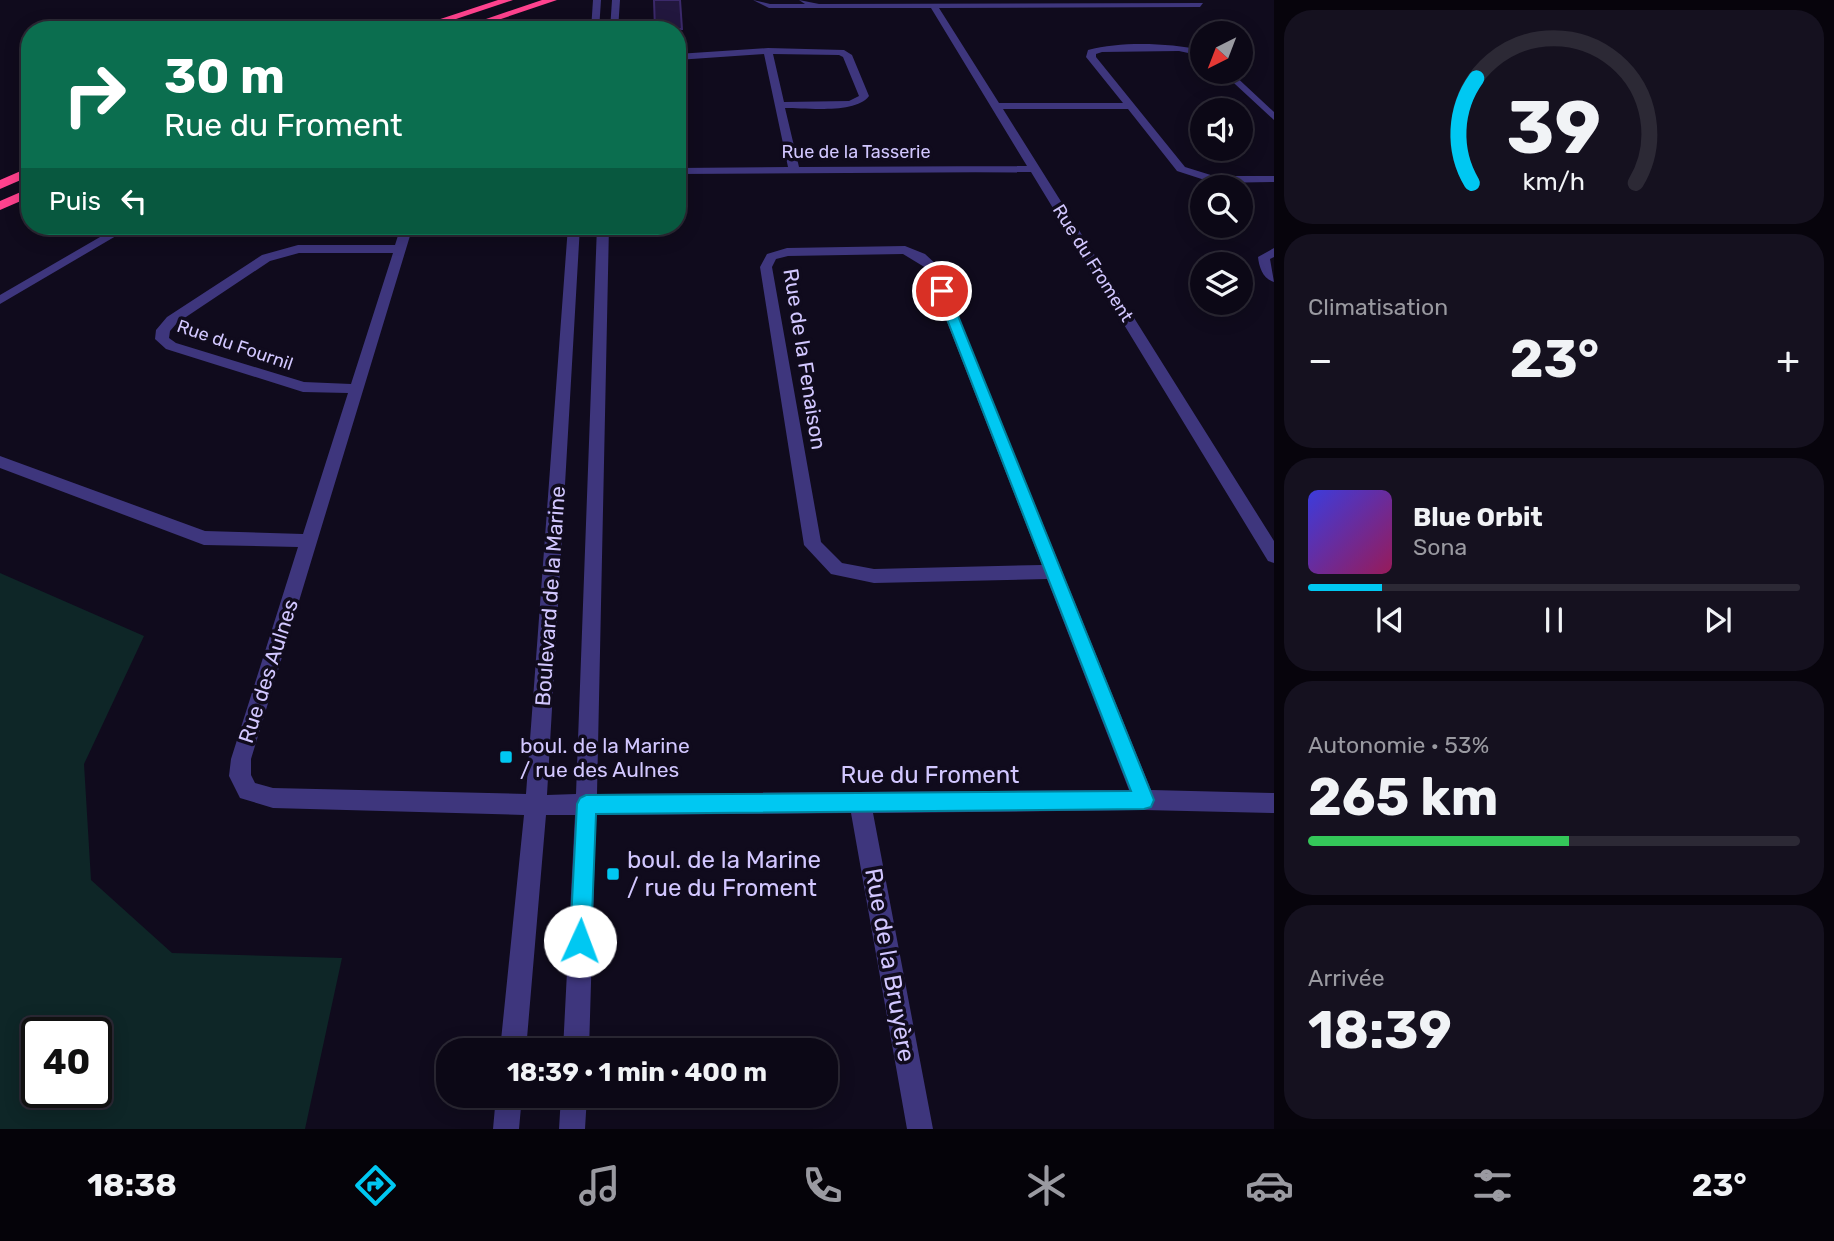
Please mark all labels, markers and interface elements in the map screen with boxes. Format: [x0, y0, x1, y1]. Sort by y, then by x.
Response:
north arrow [1190, 21, 1253, 84]
map controls [1190, 21, 1253, 315]
text: 30 m [164, 47, 285, 105]
icon: right [49, 49, 140, 140]
text: 39 [1507, 85, 1601, 171]
button: sound [1190, 98, 1253, 161]
text: Rue du Froment [164, 106, 403, 144]
street label: Rue de la Tasserie [782, 141, 931, 163]
text: km/h [1523, 167, 1585, 196]
button: search [1190, 175, 1253, 238]
icon: left [115, 182, 153, 220]
text: Puis [49, 186, 101, 217]
street label: Rue du Froment [1048, 200, 1138, 326]
button: layers [1190, 252, 1253, 315]
pin [912, 261, 972, 321]
street label: Rue de la Fenaison [778, 267, 832, 451]
icon: arrive [923, 272, 961, 310]
text: Climatisation [1308, 293, 1448, 321]
street label: Rue du Fournil [174, 315, 296, 375]
text: 23° [1510, 328, 1599, 390]
text: − [1308, 337, 1333, 383]
text: + [1776, 337, 1800, 383]
street label: Boulevard de la Marine [530, 485, 570, 707]
text: Blue Orbit [1413, 502, 1543, 533]
text: Sona [1413, 533, 1467, 561]
street label: Rue des Aulnes [233, 596, 303, 746]
icon: previous [1371, 601, 1409, 639]
icon: pause [1535, 601, 1573, 639]
icon: next [1699, 601, 1737, 639]
text: Autonomie · 53% [1308, 731, 1489, 759]
place label: boul. de la Marine / rue des Aulnes [520, 733, 690, 782]
marker: boul. de la Marine / rue des Aulnes [498, 749, 514, 765]
street label: Rue du Froment [841, 761, 1019, 789]
text: 265 km [1308, 766, 1498, 828]
place label: boul. de la Marine / rue du Froment [627, 846, 821, 902]
marker: boul. de la Marine / rue du Froment [605, 866, 621, 882]
street label: Rue de la Bruyère [859, 866, 921, 1064]
position arrow [543, 904, 617, 978]
text: Arrivée [1308, 964, 1385, 992]
text: 18:39 [1308, 999, 1452, 1061]
speed limit sign: 40 [21, 1017, 112, 1108]
text: 18:39 · 1 min · 400 m [507, 1057, 767, 1088]
icon: directions [351, 1161, 400, 1210]
icon: music [575, 1161, 624, 1210]
icon: phone [798, 1161, 847, 1210]
icon: climate [1022, 1161, 1071, 1210]
icon: car [1245, 1161, 1294, 1210]
icon: filters [1468, 1161, 1517, 1210]
text: 18:38 [87, 1166, 177, 1204]
text: 23° [1692, 1166, 1747, 1204]

